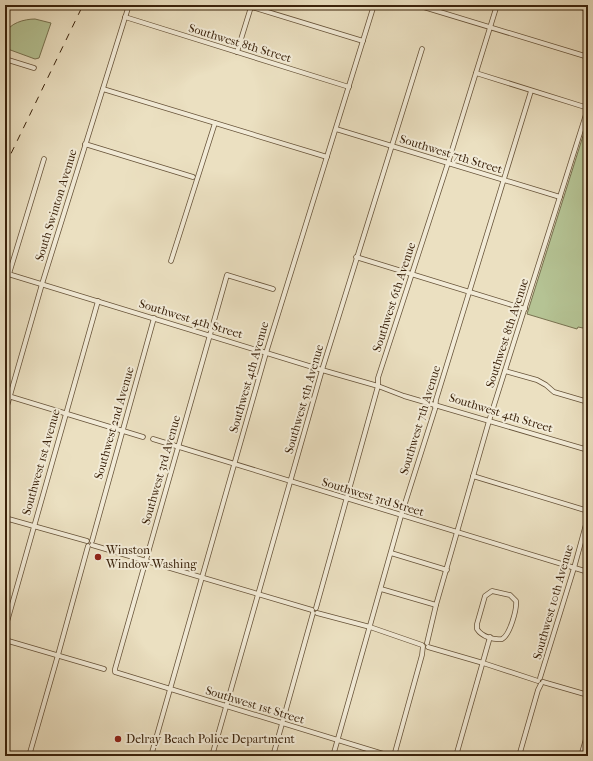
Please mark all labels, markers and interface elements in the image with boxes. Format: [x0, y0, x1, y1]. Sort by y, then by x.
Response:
street label: Southwest 8th Street [187, 21, 294, 66]
street label: Southwest 7th Street [398, 132, 505, 176]
street label: South Swinton Avenue [32, 147, 80, 263]
street label: Southwest 6th Avenue [370, 240, 418, 354]
street label: Southwest 8th Avenue [483, 277, 531, 389]
street label: Southwest 4th Street [137, 297, 245, 342]
street label: Southwest 4th Avenue [226, 320, 272, 434]
street label: Southwest 5th Avenue [282, 343, 326, 455]
street label: Southwest 7th Avenue [397, 364, 443, 476]
street label: Southwest 2nd Avenue [91, 365, 137, 481]
street label: Southwest 4th Street [447, 391, 555, 436]
street label: Southwest 1st Avenue [19, 407, 63, 517]
street label: Southwest 3rd Avenue [139, 414, 183, 526]
street label: Southwest 3rd Street [320, 475, 427, 519]
place label: Winston Window Washing [105, 543, 197, 571]
street label: Southwest 10th Avenue [530, 543, 576, 661]
marker: Winston Window Washing [93, 552, 103, 562]
street label: Southwest 1st Street [204, 683, 307, 727]
place label: Delray Beach Police Department [126, 732, 296, 746]
marker: Delray Beach Police Department [113, 734, 123, 744]

